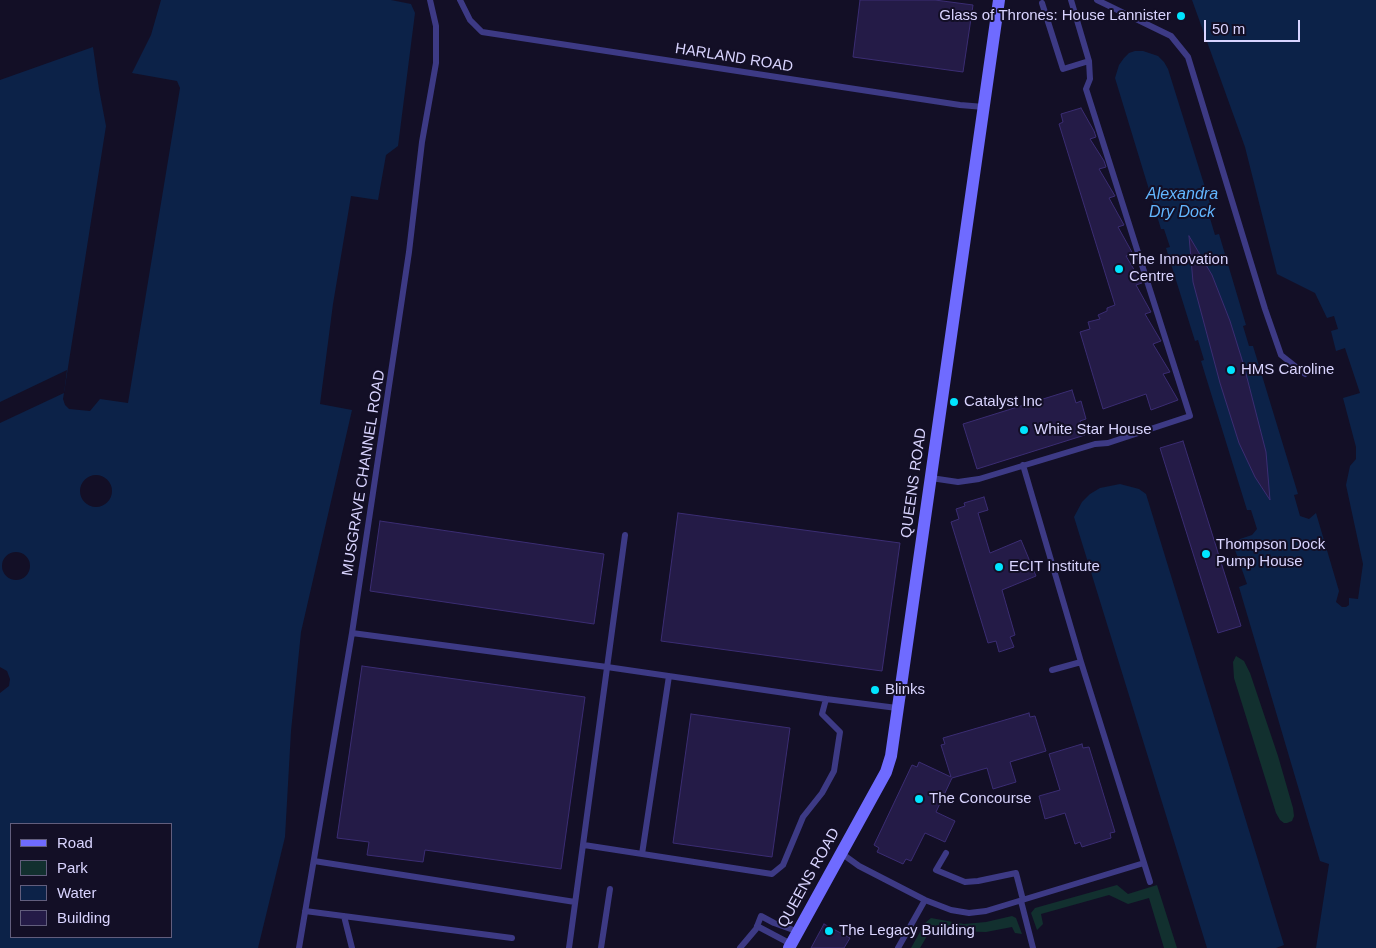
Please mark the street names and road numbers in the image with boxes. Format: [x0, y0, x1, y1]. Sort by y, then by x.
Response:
street label: HARLAND ROAD [674, 40, 794, 76]
street label: MUSGRAVE CHANNEL ROAD [339, 369, 389, 577]
street label: QUEENS ROAD [897, 427, 931, 539]
street label: QUEENS ROAD [774, 825, 844, 931]

